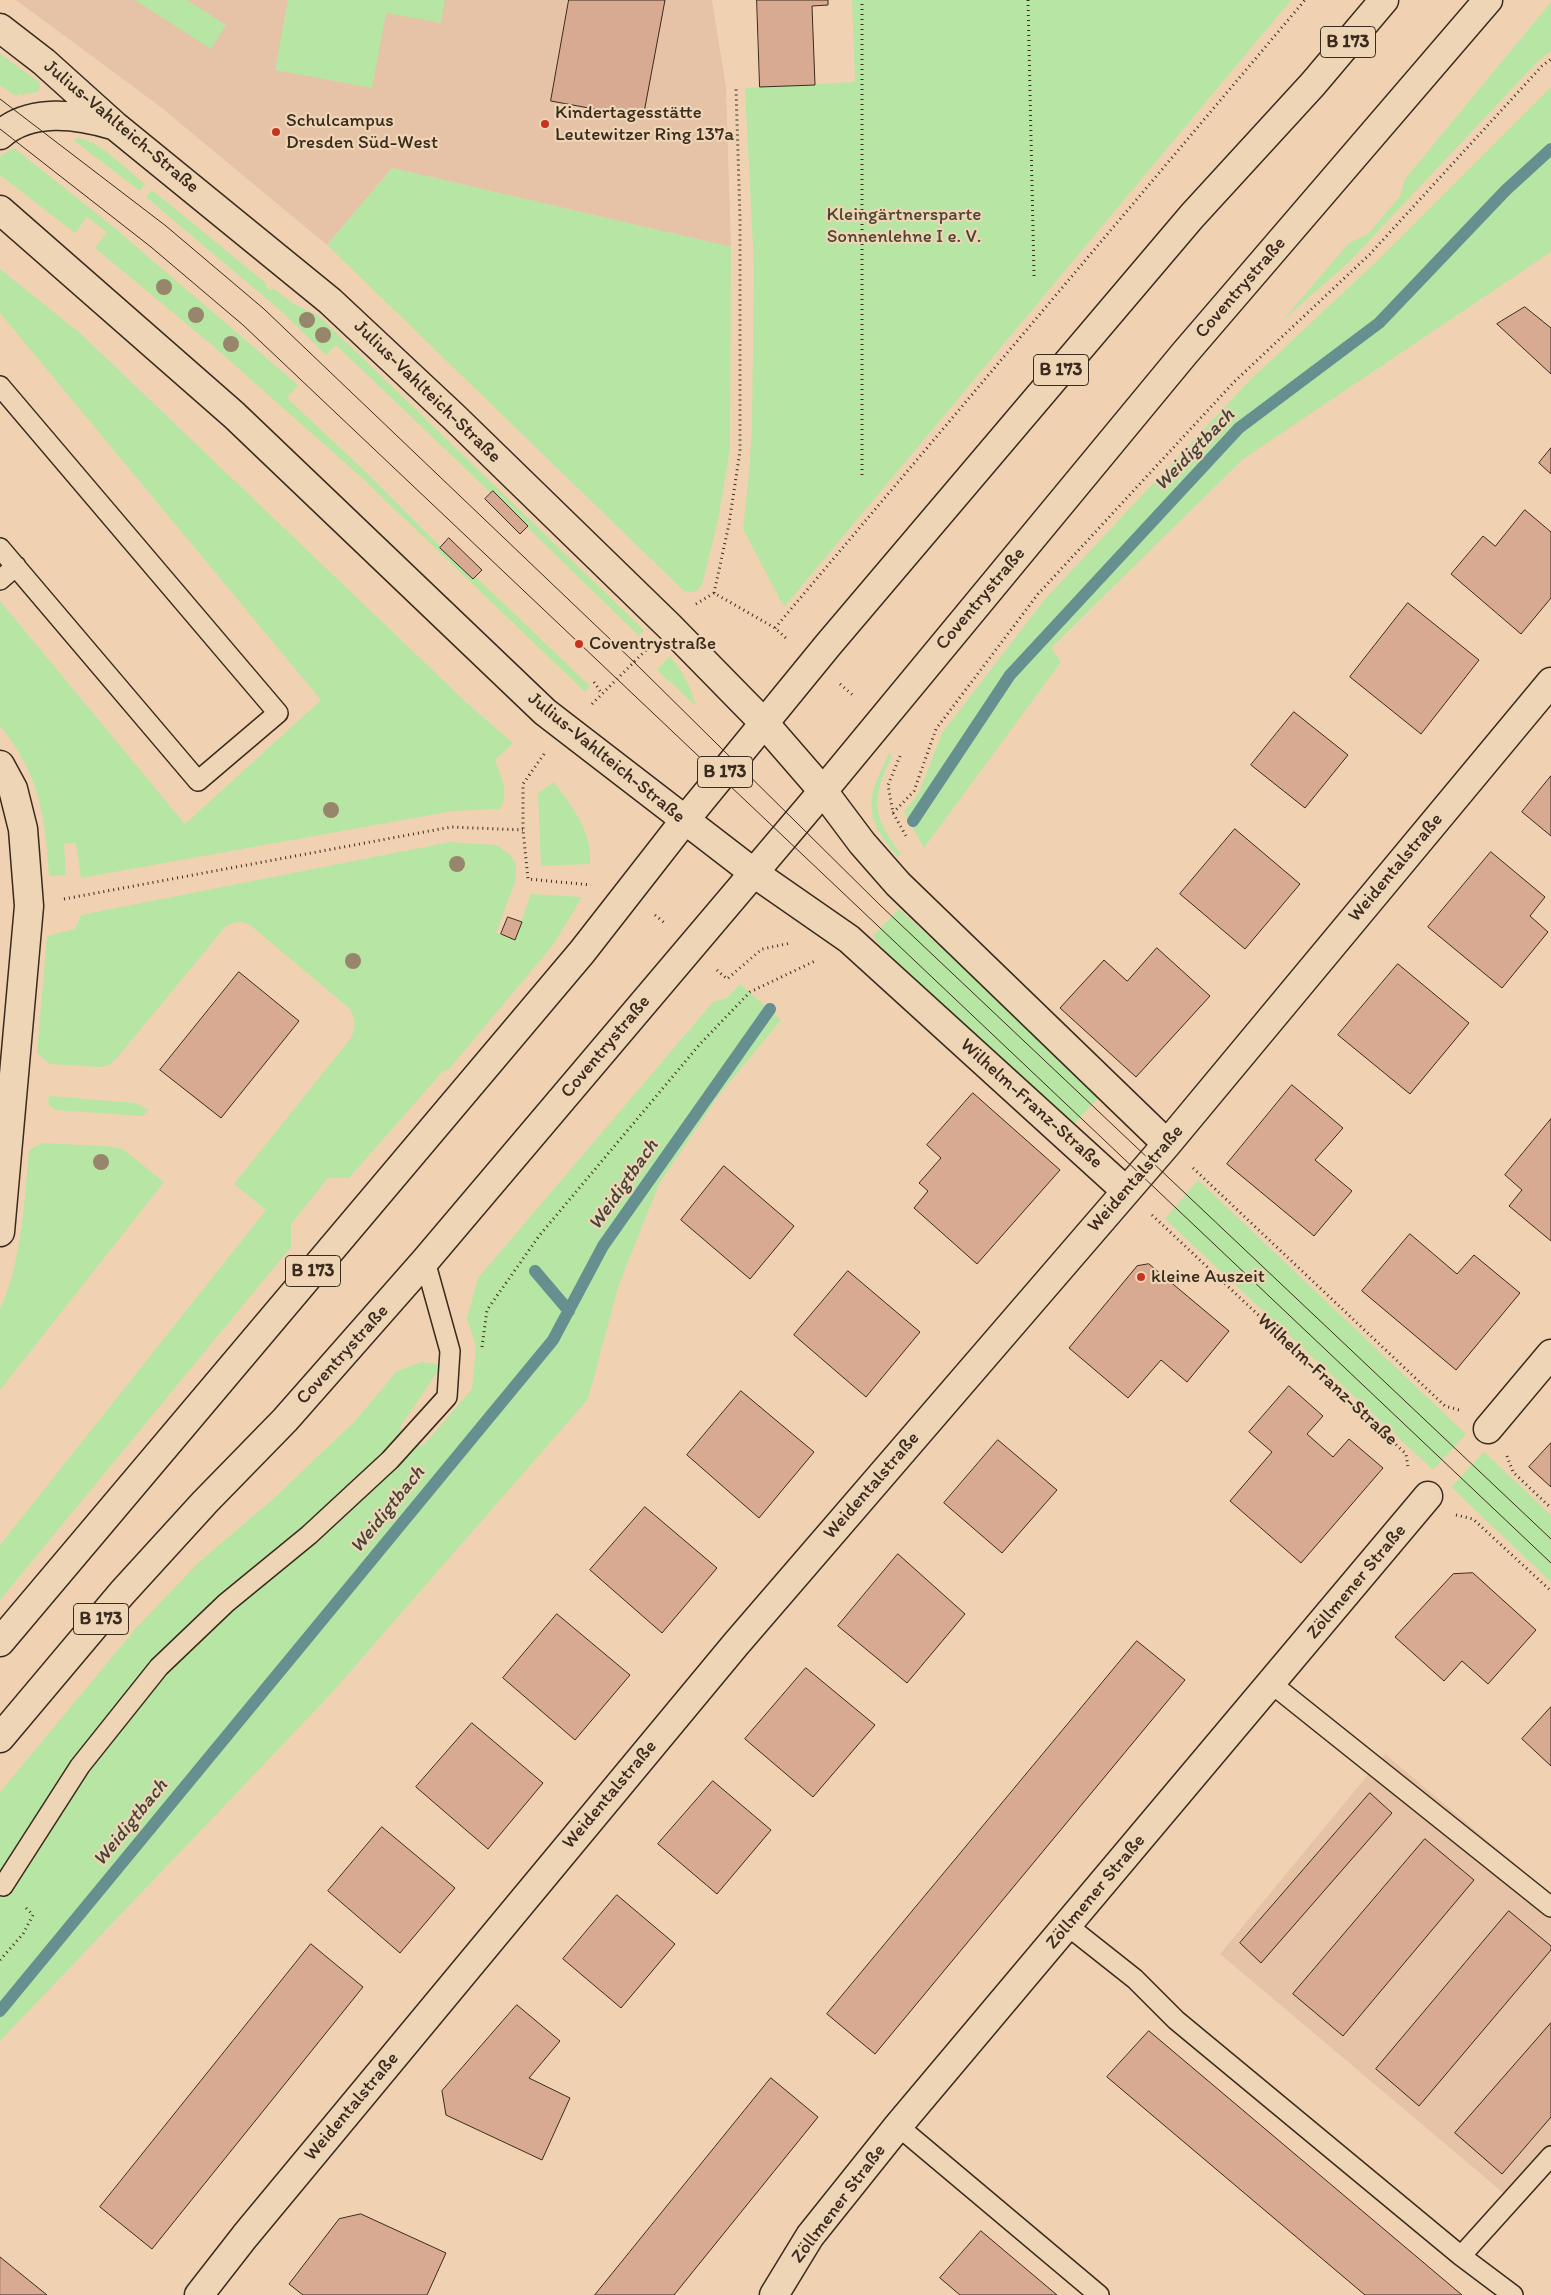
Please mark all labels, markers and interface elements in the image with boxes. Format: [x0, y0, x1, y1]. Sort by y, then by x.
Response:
road number: B 173 [1320, 27, 1376, 58]
street label: Julius-Vahlteich-Straße [39, 55, 203, 199]
place label: Kindertagesstätte Leutewitzer Ring 137a [555, 102, 734, 146]
place label: Schulcampus Dresden Süd-West [286, 110, 438, 154]
marker: Kindertagesstätte Leutewitzer Ring 137a [539, 118, 551, 130]
marker: Schulcampus Dresden Süd-West [270, 126, 282, 138]
park label: Kleingärtnersparte Sonnenlehne I e. V. [827, 204, 981, 248]
street label: Coventrystraße [1191, 233, 1291, 343]
street label: Julius-Vahlteich-Straße [349, 316, 505, 468]
road number: B 173 [1034, 354, 1088, 386]
water label: Weidigtbach [1150, 404, 1240, 496]
street label: Coventrystraße [931, 543, 1031, 655]
place label: Coventrystraße [589, 633, 716, 655]
marker: Coventrystraße [573, 638, 585, 650]
street label: Julius-Vahlteich-Straße [523, 687, 689, 829]
road number: B 173 [698, 756, 752, 788]
street label: Weidentalstraße [1344, 809, 1448, 927]
street label: Coventrystraße [556, 991, 656, 1103]
street label: Wilhelm-Franz-Straße [955, 1034, 1107, 1174]
street label: Weidentalstraße [1083, 1121, 1189, 1237]
water label: Weidigtbach [584, 1135, 664, 1235]
road number: B 173 [286, 1256, 340, 1286]
place label: kleine Auszeit [1151, 1266, 1265, 1288]
marker: kleine Auszeit [1135, 1271, 1147, 1283]
street label: Coventrystraße [292, 1300, 394, 1410]
street label: Wilhelm-Franz-Straße [1252, 1309, 1402, 1451]
street label: Weidentalstraße [819, 1428, 925, 1544]
water label: Weidigtbach [345, 1461, 431, 1559]
street label: Zöllmener Straße [1302, 1520, 1412, 1644]
road number: B 173 [74, 1604, 128, 1635]
street label: Weidentalstraße [558, 1736, 662, 1854]
water label: Weidigtbach [88, 1774, 174, 1872]
street label: Zöllmener Straße [1041, 1830, 1151, 1954]
street label: Weidentalstraße [300, 2048, 404, 2166]
street label: Zöllmener Straße [787, 2140, 891, 2268]

